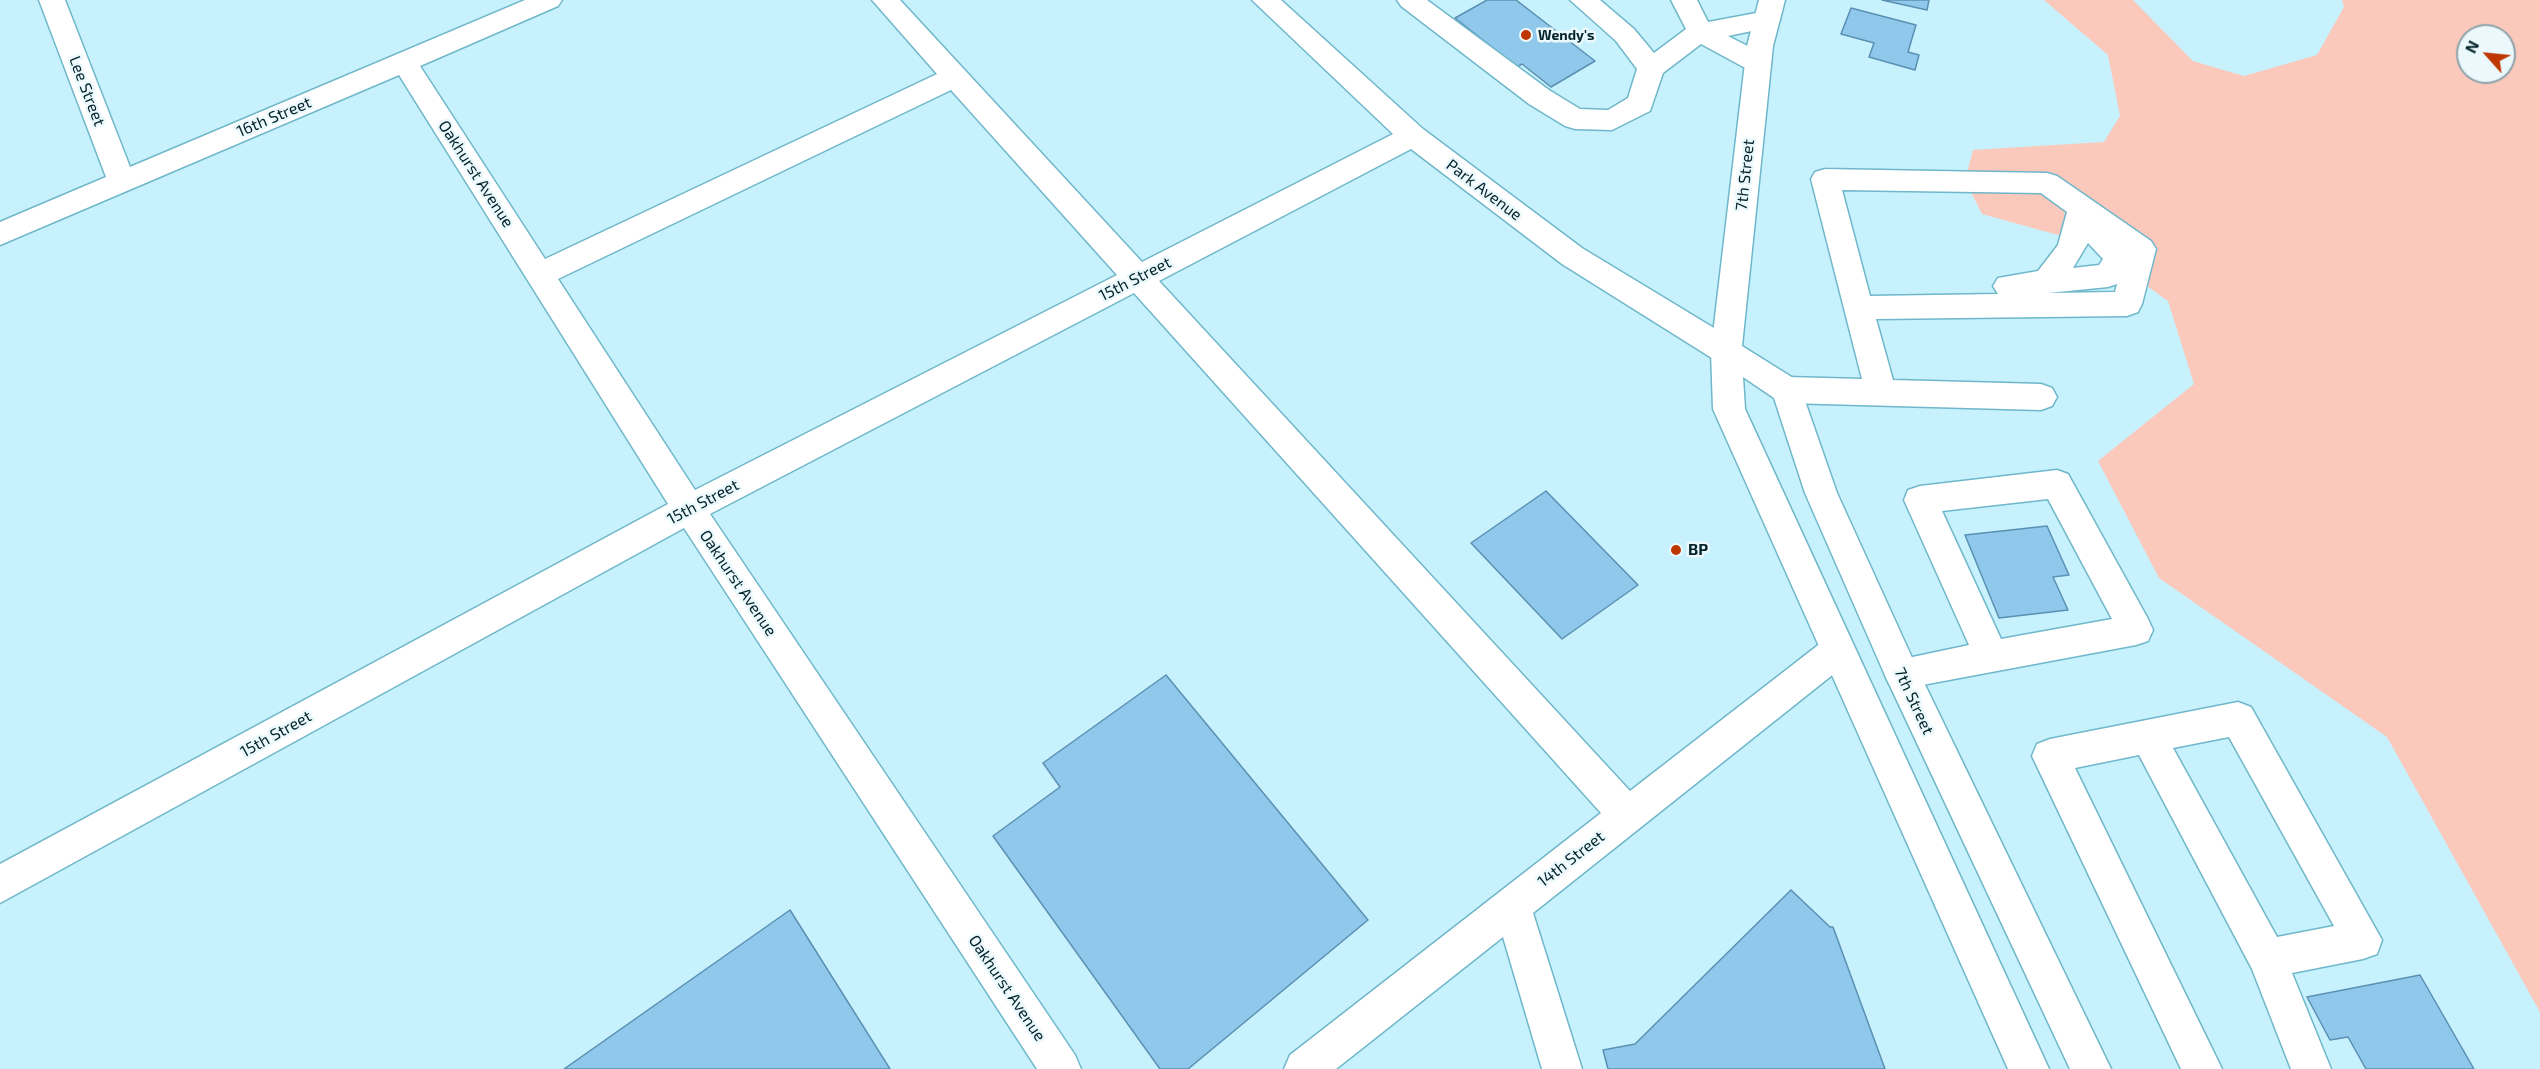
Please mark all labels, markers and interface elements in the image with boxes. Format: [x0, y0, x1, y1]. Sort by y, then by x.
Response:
north arrow [2456, 24, 2516, 84]
place label: Wendy's [1538, 27, 1594, 43]
marker: Wendy's [1519, 28, 1533, 42]
text: N [2460, 37, 2482, 56]
street label: Lee Street [65, 53, 109, 129]
street label: 16th Street [234, 93, 314, 141]
street label: Oakhurst Avenue [434, 117, 518, 231]
street label: 7th Street [1732, 138, 1758, 212]
street label: Park Avenue [1442, 155, 1526, 225]
street label: 15th Street [1096, 253, 1174, 305]
street label: 15th Street [664, 475, 742, 529]
street label: Oakhurst Avenue [695, 526, 781, 640]
place label: BP [1688, 540, 1708, 560]
marker: BP [1669, 543, 1683, 557]
street label: 7th Street [1890, 664, 1938, 738]
street label: 15th Street [237, 707, 315, 761]
street label: 14th Street [1534, 827, 1608, 891]
street label: Oakhurst Avenue [964, 931, 1050, 1045]

